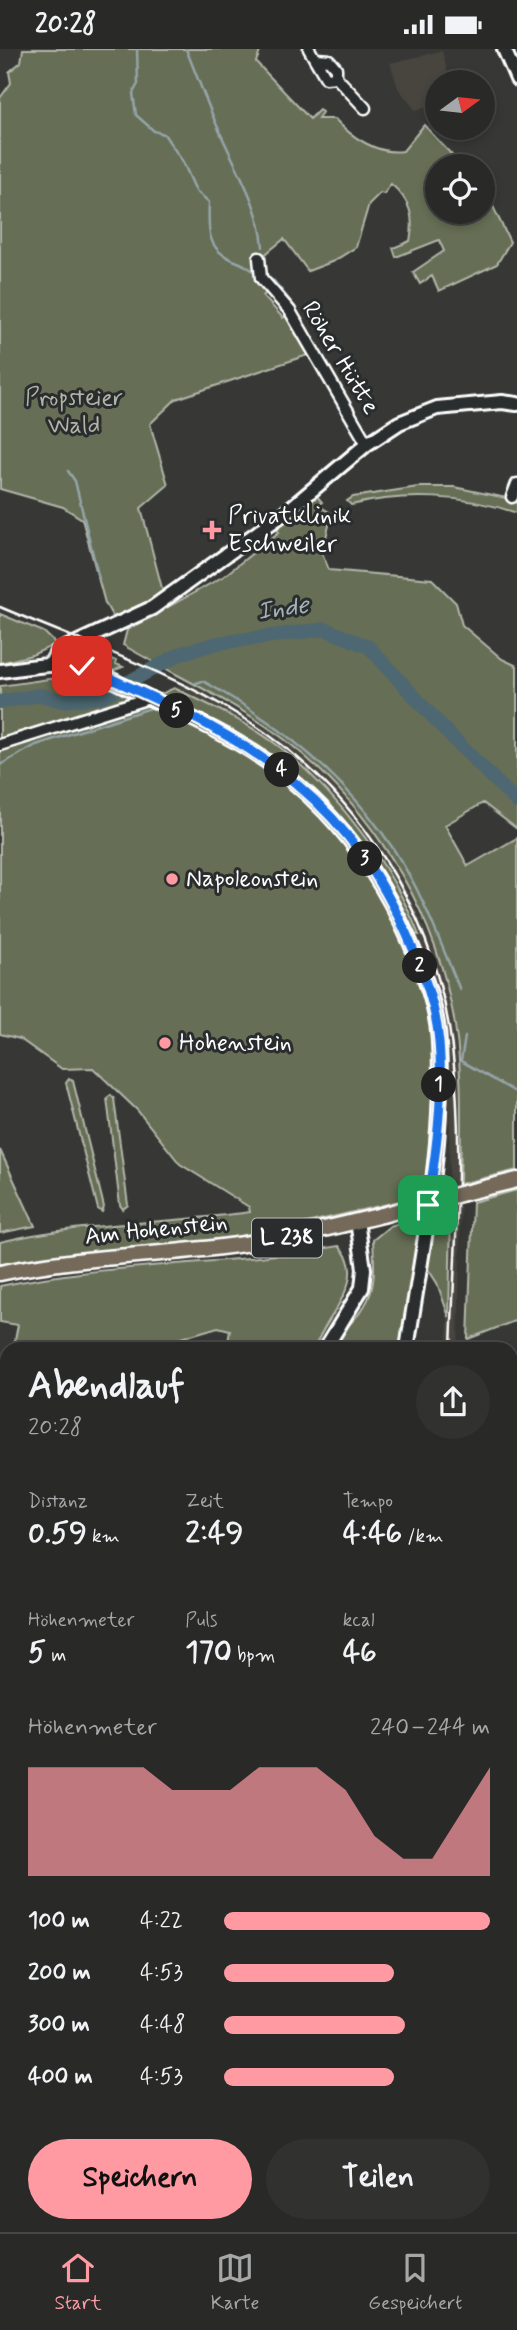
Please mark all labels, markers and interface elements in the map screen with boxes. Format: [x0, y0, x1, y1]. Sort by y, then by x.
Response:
text: 20:28 [35, 8, 97, 42]
north arrow [425, 70, 495, 140]
map controls [425, 70, 495, 224]
button: locate [425, 154, 495, 224]
street label: Röher Hütte [294, 296, 386, 420]
park label: Propsteier Wald [25, 383, 123, 442]
place label: Privatklinik Eschweiler [228, 501, 351, 560]
marker: Privatklinik Eschweiler [202, 520, 222, 540]
water label: Inde [255, 588, 312, 629]
pin [52, 636, 112, 696]
icon: check [63, 647, 101, 685]
pin: 5 [160, 693, 194, 729]
text: 5 [171, 698, 182, 723]
pin: 4 [264, 753, 300, 787]
text: 4 [276, 757, 287, 782]
pin: 3 [348, 841, 382, 877]
text: 3 [360, 846, 369, 871]
place label: Napoleonstein [186, 864, 318, 895]
marker: Napoleonstein [164, 871, 180, 887]
pin: 2 [402, 949, 438, 983]
text: 2 [415, 953, 424, 978]
place label: Hohenstein [179, 1028, 292, 1059]
marker: Hohenstein [157, 1035, 173, 1051]
pin: 1 [422, 1067, 457, 1103]
text: 1 [434, 1072, 443, 1097]
pin [398, 1175, 458, 1235]
icon: arrive [409, 1186, 447, 1224]
street label: Am Hohenstein [83, 1207, 229, 1253]
road number: L 238 [252, 1219, 322, 1257]
text: Abendlauf [28, 1362, 185, 1411]
button: share [416, 1365, 490, 1439]
text: 20:28 [28, 1413, 82, 1443]
text: Distanz [28, 1489, 88, 1514]
text: Zeit [185, 1489, 224, 1514]
text: Tempo [343, 1489, 393, 1514]
text: 0.59 [28, 1514, 87, 1553]
text: 2:49 [185, 1514, 243, 1553]
text: 4:46 [343, 1514, 402, 1553]
text: km [87, 1524, 120, 1549]
text: /km [402, 1524, 443, 1549]
text: Höhenmeter [28, 1608, 134, 1633]
text: Puls [185, 1608, 217, 1633]
text: kcal [343, 1608, 375, 1633]
text: 5 [28, 1633, 46, 1672]
text: 170 [185, 1633, 232, 1672]
text: 46 [343, 1633, 377, 1672]
text: m [46, 1643, 66, 1668]
text: bpm [232, 1643, 275, 1668]
text: Höhenmeter [28, 1713, 157, 1743]
text: 240–244 m [370, 1713, 490, 1743]
text: 100 m [28, 1906, 90, 1936]
text: 4:22 [140, 1906, 183, 1936]
text: 200 m [28, 1958, 91, 1988]
text: 4:53 [140, 1958, 183, 1988]
text: 300 m [28, 2010, 90, 2040]
text: 4:48 [140, 2010, 186, 2040]
text: 400 m [28, 2062, 93, 2092]
text: 4:53 [140, 2062, 183, 2092]
button: Speichern [28, 2139, 252, 2219]
button: Teilen [266, 2139, 490, 2219]
tab: Start [55, 2249, 102, 2316]
tab: Karte [211, 2249, 259, 2316]
tab: Gespeichert [368, 2249, 462, 2316]

